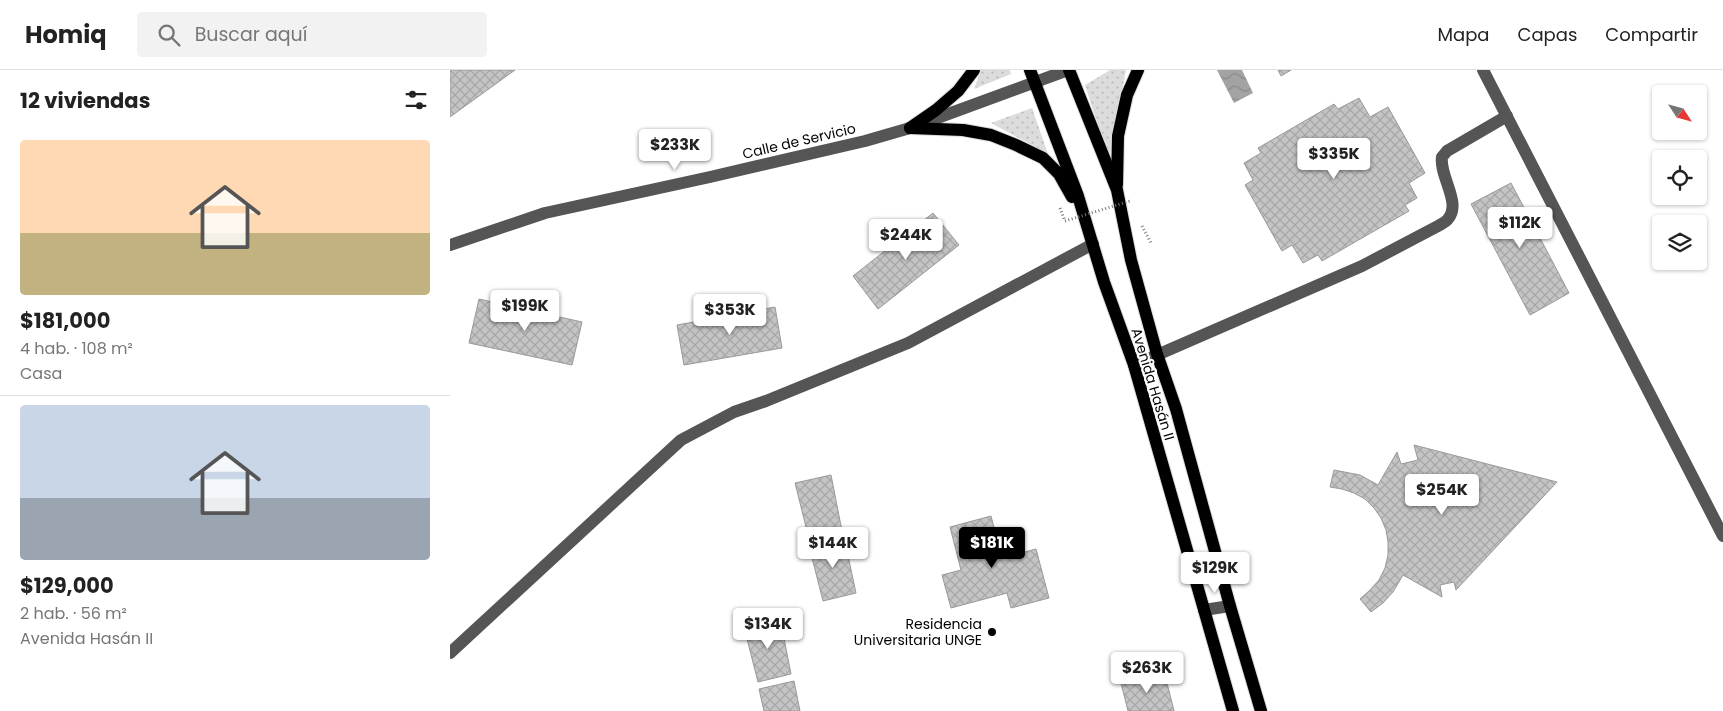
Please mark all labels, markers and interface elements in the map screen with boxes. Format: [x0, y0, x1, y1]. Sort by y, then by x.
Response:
search box [137, 12, 487, 57]
text: Homiq [25, 18, 107, 51]
icon: search [155, 21, 183, 49]
text: Buscar aquí [195, 21, 307, 48]
text: Mapa [1437, 22, 1490, 47]
text: Capas [1518, 22, 1577, 47]
text: Compartir [1605, 22, 1698, 47]
north arrow [1652, 85, 1708, 140]
map controls [1652, 85, 1707, 270]
text: 12 viviendas [20, 86, 150, 115]
icon: filters [402, 86, 430, 114]
street label: Calle de Servicio [740, 118, 858, 164]
pin: $233K [640, 128, 710, 171]
text: $233K [650, 133, 700, 156]
pin: $335K [1299, 138, 1369, 180]
text: $335K [1308, 142, 1360, 165]
button: locate [1652, 150, 1707, 205]
icon: home [180, 172, 270, 262]
pin: $112K [1485, 206, 1555, 249]
text: $112K [1499, 211, 1541, 234]
button: layers [1652, 215, 1707, 270]
pin: $244K [871, 218, 941, 261]
text: $244K [880, 223, 932, 246]
pin: $199K [490, 290, 560, 332]
text: $199K [501, 294, 549, 317]
pin: $353K [695, 294, 765, 336]
text: $353K [704, 298, 756, 321]
text: $181,000 [20, 306, 110, 335]
street label: Avenida Hasán II [1126, 325, 1180, 443]
text: 4 hab. · 108 m² [20, 337, 133, 360]
text: Casa [20, 362, 62, 385]
icon: home [180, 438, 270, 528]
pin: $254K [1407, 474, 1477, 516]
text: $254K [1416, 478, 1468, 501]
pin: $144K [798, 526, 868, 569]
pin: $181K [957, 526, 1027, 569]
text: $144K [808, 531, 858, 554]
text: $181K [970, 531, 1014, 554]
pin: $129K [1180, 552, 1250, 594]
text: $129K [1192, 556, 1238, 579]
text: $129,000 [20, 571, 114, 600]
text: 2 hab. · 56 m² [20, 602, 127, 625]
pin: $134K [733, 608, 803, 650]
text: $134K [744, 612, 792, 635]
place label: Residencia Universitaria UNGE [854, 614, 982, 650]
marker: Residencia Universitaria UNGE [986, 626, 998, 638]
text: Avenida Hasán II [20, 627, 153, 650]
pin: $263K [1112, 652, 1182, 694]
text: $263K [1122, 656, 1172, 679]

